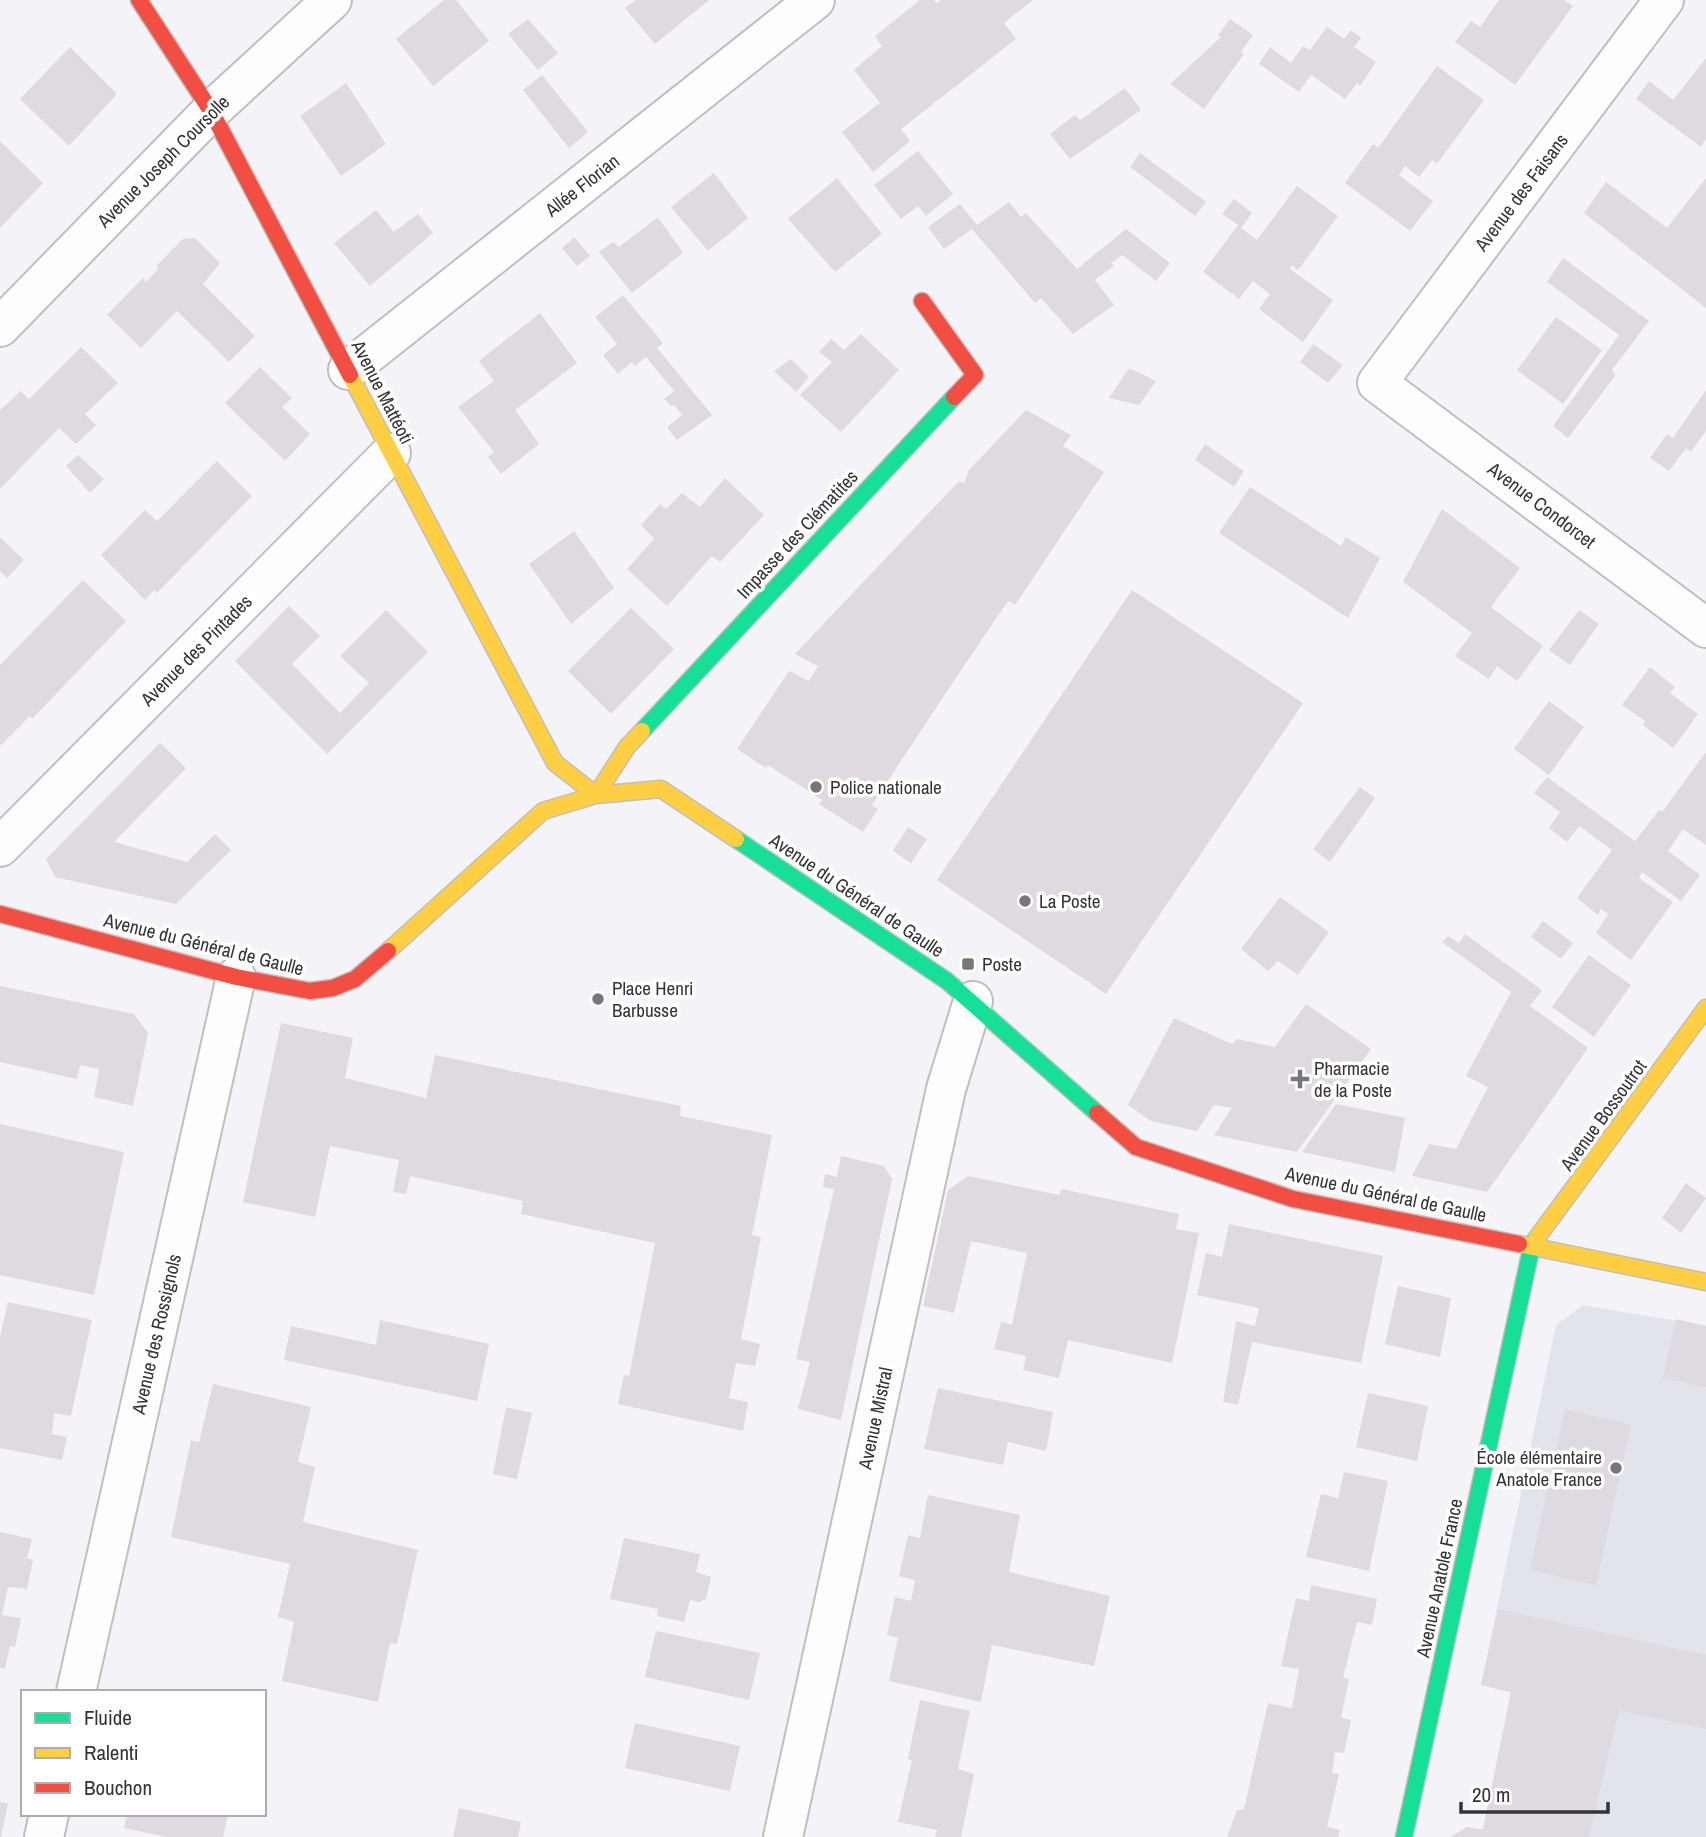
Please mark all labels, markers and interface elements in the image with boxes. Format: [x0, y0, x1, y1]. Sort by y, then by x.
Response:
street label: Avenue Joseph Coursolle [90, 89, 235, 234]
street label: Avenue des Faisans [1468, 128, 1574, 257]
street label: Allée Florian [539, 148, 624, 223]
street label: Avenue Mattéoti [345, 335, 420, 448]
street label: Avenue Condorcet [1482, 455, 1602, 555]
street label: Impasse des Clématites [731, 464, 864, 604]
street label: Avenue des Pintades [134, 588, 258, 712]
place label: Police nationale [830, 774, 942, 800]
marker: Police nationale [808, 779, 824, 795]
street label: Avenue du Général de Gaulle [764, 826, 949, 963]
place label: La Poste [1039, 888, 1101, 914]
marker: La Poste [1017, 893, 1033, 909]
street label: Avenue du Général de Gaulle [100, 906, 307, 981]
place label: Poste [982, 951, 1022, 977]
marker: Poste [960, 956, 976, 972]
place label: Place Henri Barbusse [612, 975, 693, 1023]
marker: Place Henri Barbusse [590, 991, 606, 1007]
street label: Avenue Bossoutrot [1553, 1054, 1653, 1177]
place label: Pharmacie de la Poste [1314, 1055, 1392, 1103]
marker: Pharmacie de la Poste [1292, 1071, 1308, 1087]
street label: Avenue du Général de Gaulle [1282, 1160, 1489, 1228]
street label: Avenue des Rossignols [125, 1251, 187, 1418]
street label: Avenue Mistral [851, 1365, 898, 1472]
place label: École élémentaire Anatole France [1476, 1444, 1602, 1492]
marker: École élémentaire Anatole France [1608, 1460, 1624, 1476]
street label: Avenue Anatole France [1409, 1496, 1469, 1661]
legend [21, 1690, 266, 1816]
text: Fluide [84, 1703, 132, 1732]
text: Ralenti [84, 1738, 139, 1767]
scale bar [1461, 1770, 1608, 1814]
text: Bouchon [84, 1773, 152, 1802]
text: 20 m [1472, 1780, 1510, 1809]

